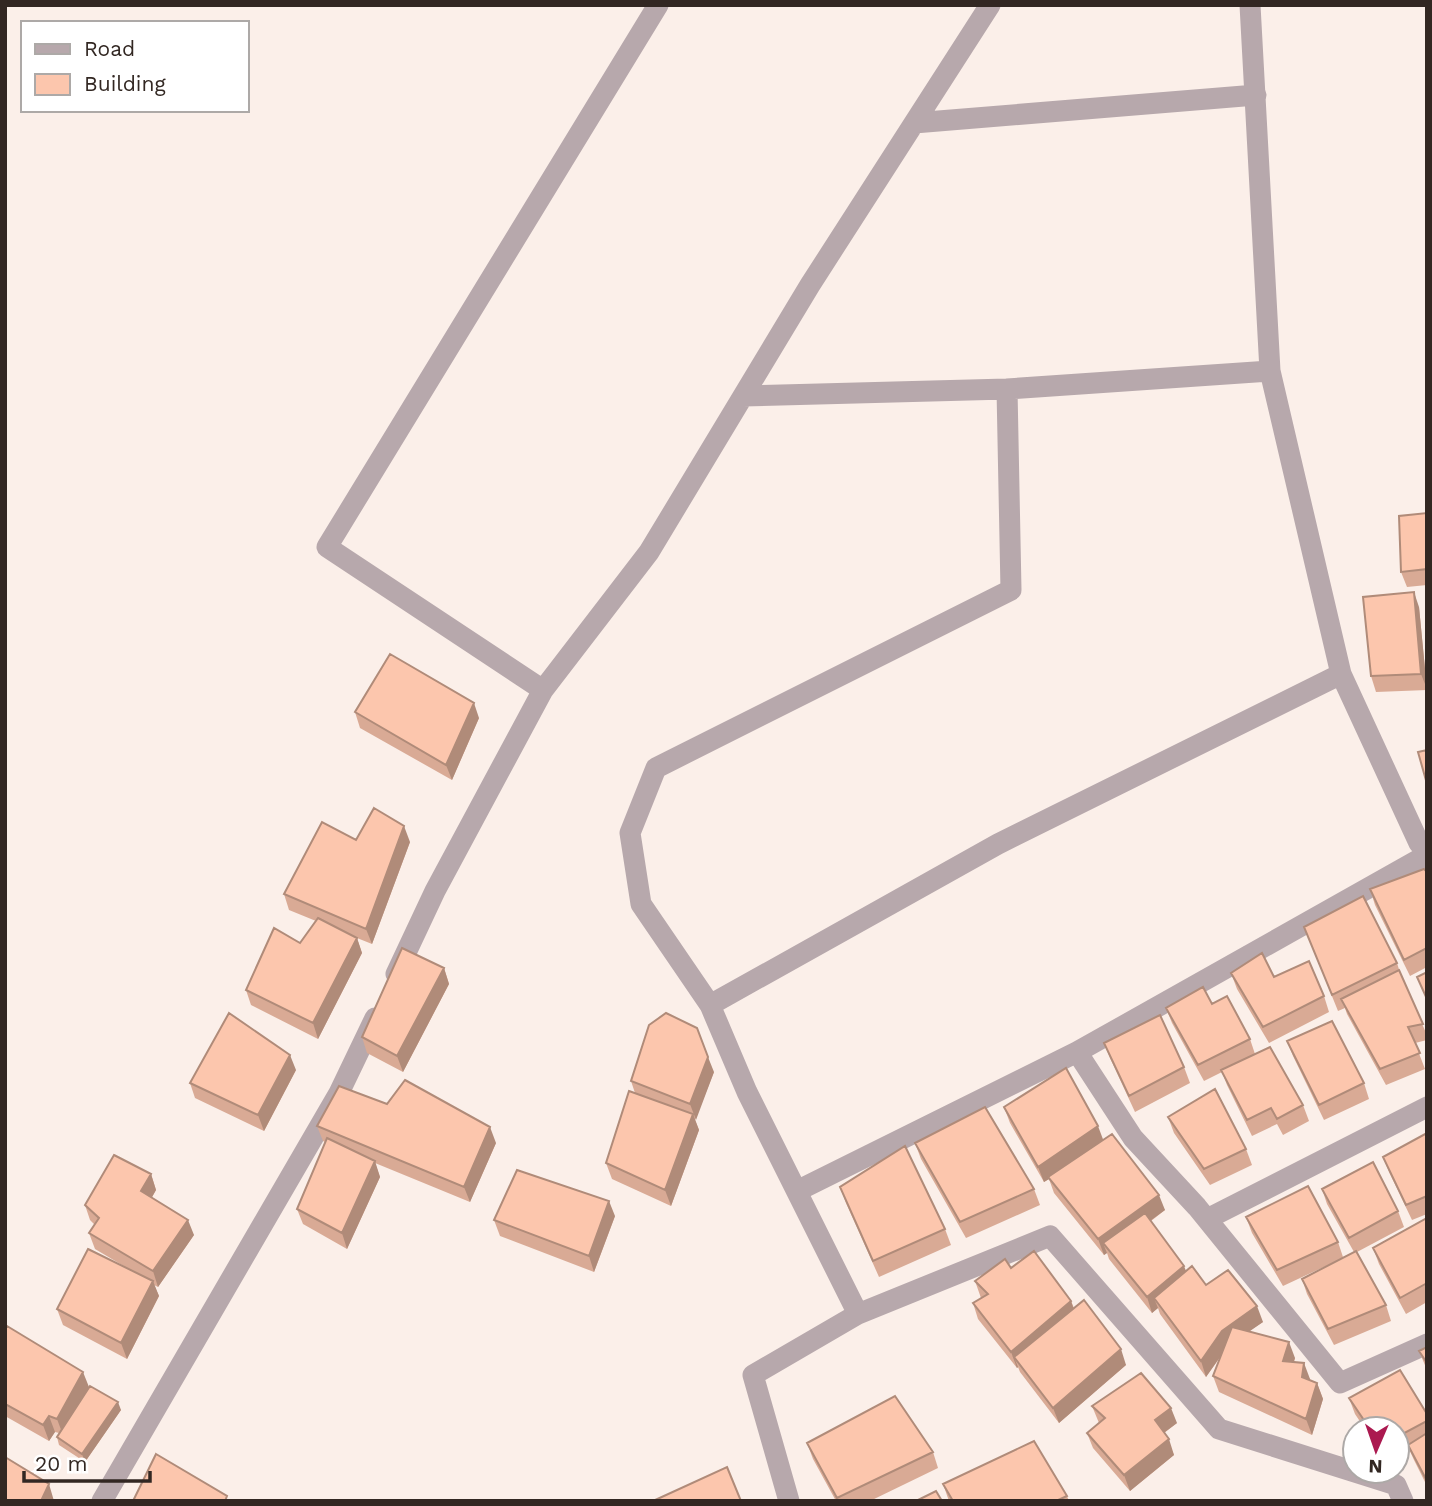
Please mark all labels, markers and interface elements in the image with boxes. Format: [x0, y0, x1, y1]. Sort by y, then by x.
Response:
legend [21, 21, 248, 112]
text: Road [84, 36, 135, 61]
text: Building [84, 71, 166, 96]
north arrow [1341, 1415, 1411, 1485]
scale bar [24, 1440, 150, 1484]
text: 20 m [35, 1451, 87, 1476]
text: N [1368, 1455, 1383, 1478]

